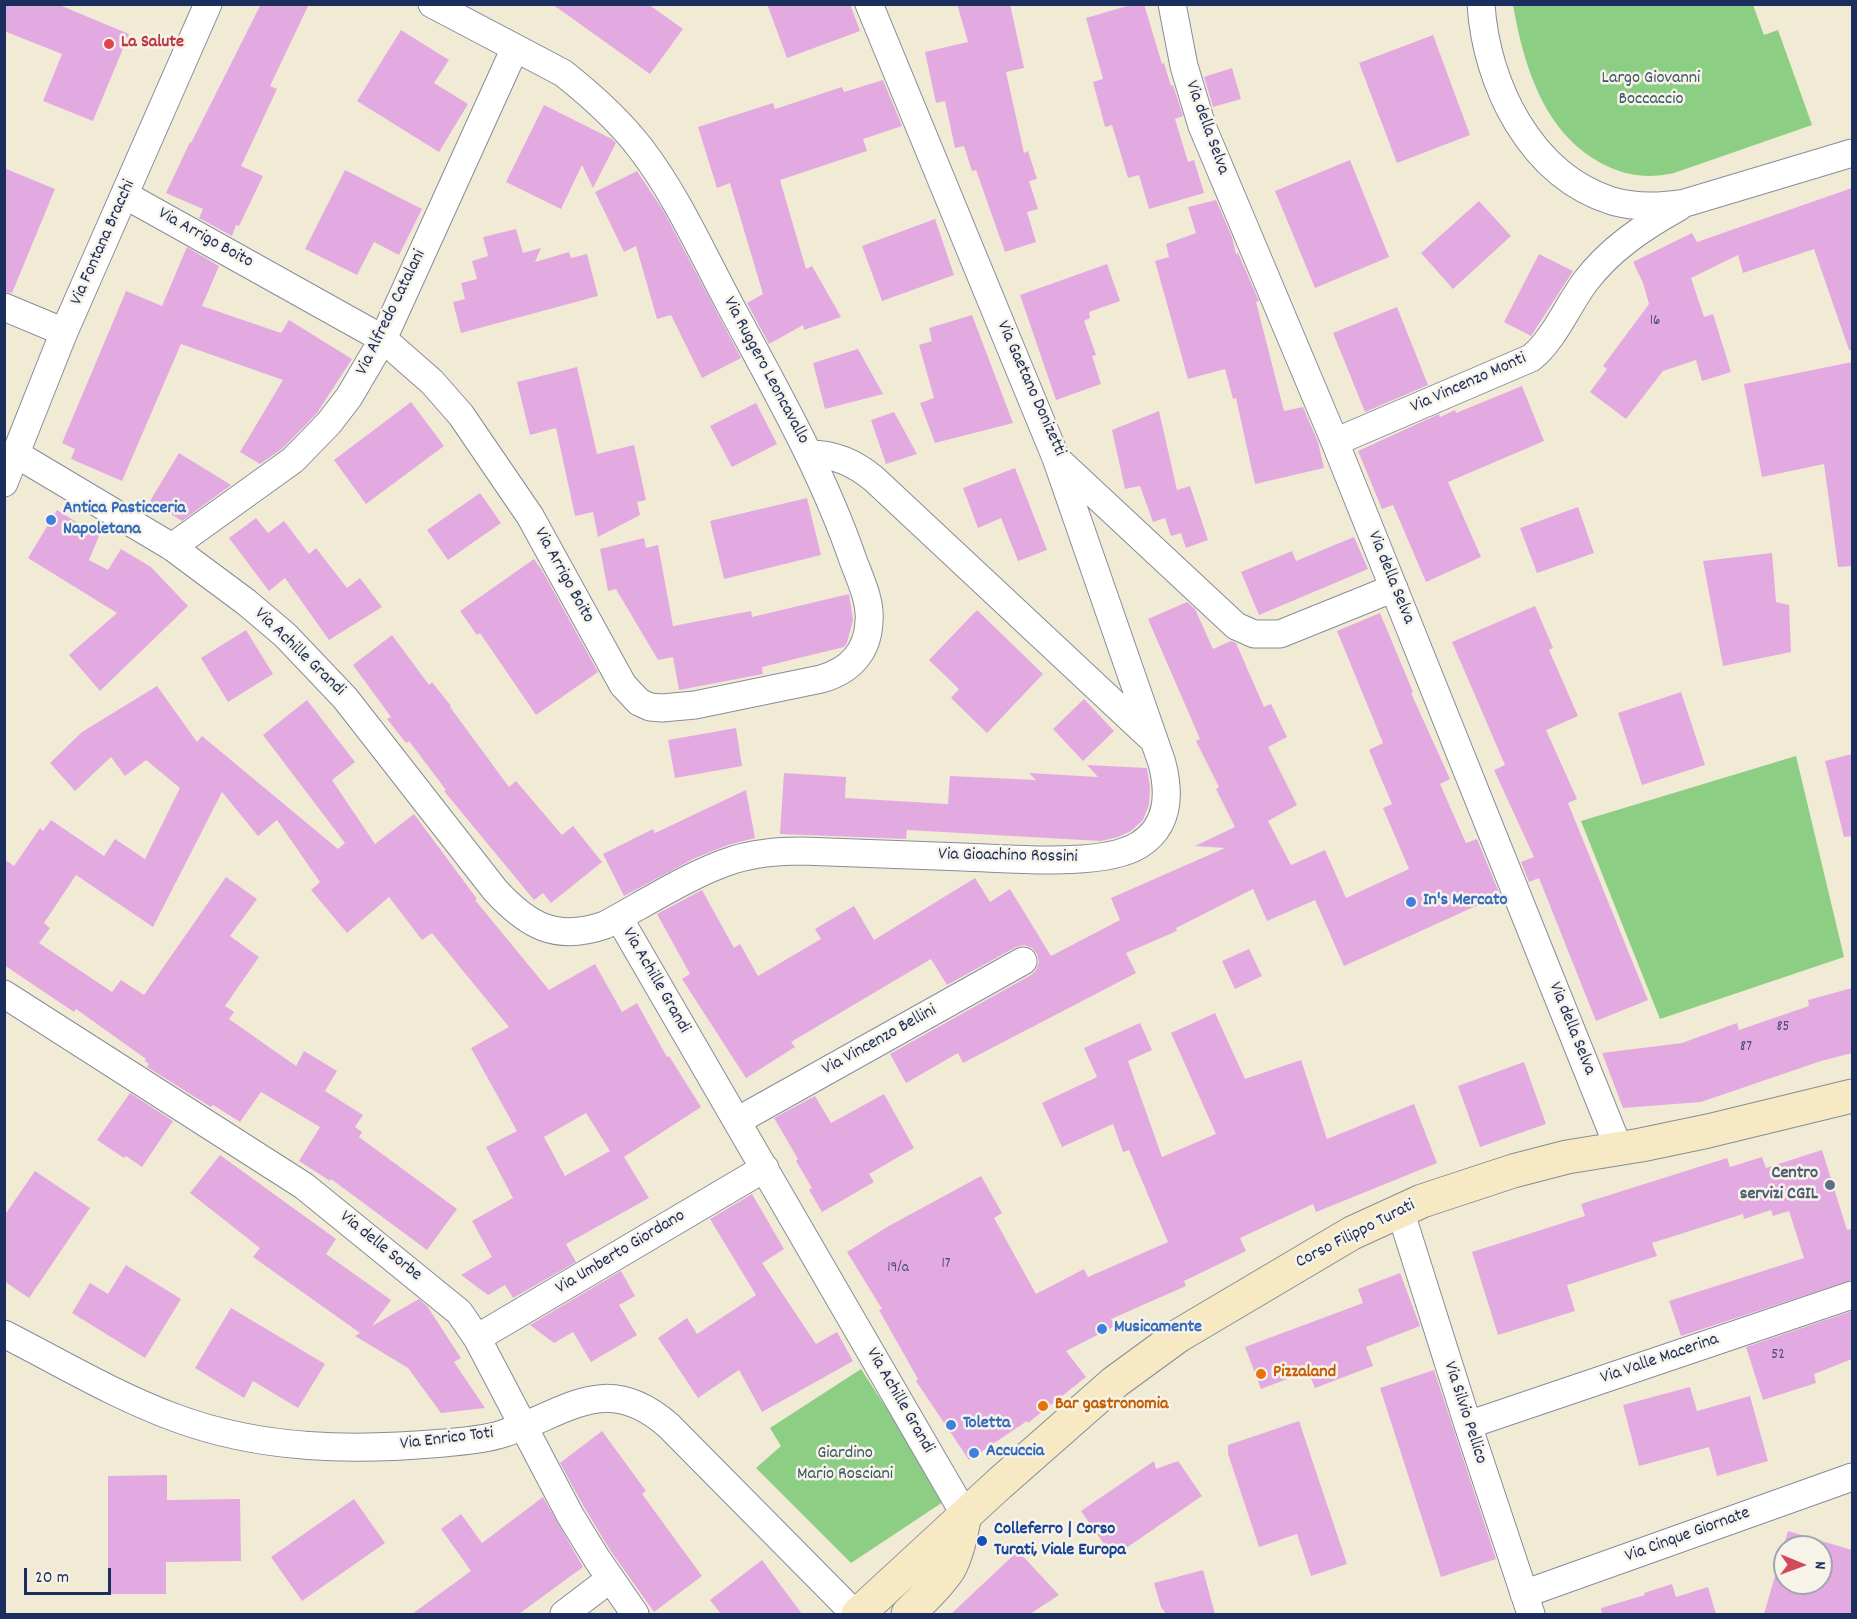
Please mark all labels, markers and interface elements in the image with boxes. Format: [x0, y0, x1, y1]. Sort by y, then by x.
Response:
place label: La Salute [121, 33, 184, 55]
marker: La Salute [102, 37, 116, 51]
park label: Largo Giovanni Boccaccio [1602, 69, 1700, 112]
street label: Via della Selva [1179, 78, 1233, 178]
street label: Via Fontana Bracchi [67, 177, 141, 309]
street label: Via Arrigo Boito [154, 204, 256, 274]
street label: Via Alfredo Catalani [352, 247, 432, 379]
street label: Via Ruggero Leoncavallo [717, 294, 813, 448]
house number: 16 [1650, 313, 1660, 331]
street label: Via Gaetano Donizetti [990, 318, 1070, 460]
street label: Via Vincenzo Monti [1408, 349, 1530, 419]
place label: Antica Pasticceria Napoletana [63, 499, 186, 542]
marker: Antica Pasticceria Napoletana [44, 513, 58, 527]
street label: Via Arrigo Boito [528, 525, 598, 627]
street label: Via della Selva [1362, 528, 1418, 628]
street label: Via Achille Grandi [249, 604, 349, 702]
street label: Via Gioachino Rossini [938, 845, 1078, 869]
place label: In's Mercato [1423, 891, 1508, 913]
marker: In's Mercato [1404, 895, 1418, 909]
street label: Via Achille Grandi [616, 925, 694, 1037]
street label: Via della Selva [1543, 979, 1599, 1079]
street label: Via Vincenzo Bellini [819, 1001, 941, 1081]
house number: 85 [1777, 1019, 1789, 1037]
house number: 87 [1740, 1039, 1752, 1057]
place label: Centro servizi CGIL [1740, 1164, 1818, 1206]
marker: Centro servizi CGIL [1823, 1178, 1837, 1192]
street label: Corso Filippo Turati [1293, 1196, 1419, 1274]
street label: Via Umberto Giordano [552, 1206, 690, 1300]
street label: Via delle Sorbe [334, 1207, 426, 1287]
house number: 17 [941, 1256, 951, 1274]
house number: 19/a [887, 1260, 909, 1278]
place label: Musicamente [1114, 1318, 1202, 1340]
marker: Musicamente [1095, 1322, 1109, 1336]
street label: Via Valle Macerina [1598, 1330, 1722, 1390]
street label: Via Achille Grandi [860, 1345, 938, 1457]
house number: 52 [1771, 1347, 1785, 1365]
street label: Via Silvio Pellico [1437, 1359, 1491, 1467]
place label: Pizzaland [1273, 1363, 1336, 1385]
marker: Pizzaland [1254, 1367, 1268, 1381]
place label: Bar gastronomia [1055, 1395, 1168, 1417]
marker: Bar gastronomia [1036, 1399, 1050, 1413]
place label: Toletta [963, 1414, 1011, 1436]
marker: Toletta [944, 1418, 958, 1432]
street label: Via Enrico Toti [399, 1424, 495, 1456]
place label: Accuccia [986, 1442, 1044, 1464]
park label: Giardino Mario Rosciani [797, 1444, 893, 1486]
marker: Accuccia [967, 1446, 981, 1460]
street label: Via Cinque Giornate [1623, 1503, 1753, 1569]
place label: Colleferro | Corso Turati, Viale Europa [994, 1520, 1126, 1562]
marker: Colleferro | Corso Turati, Viale Europa [975, 1534, 989, 1548]
north arrow [1773, 1535, 1833, 1595]
scale bar [27, 1556, 114, 1594]
text: N [1808, 1561, 1831, 1569]
text: 20 m [35, 1566, 69, 1591]

